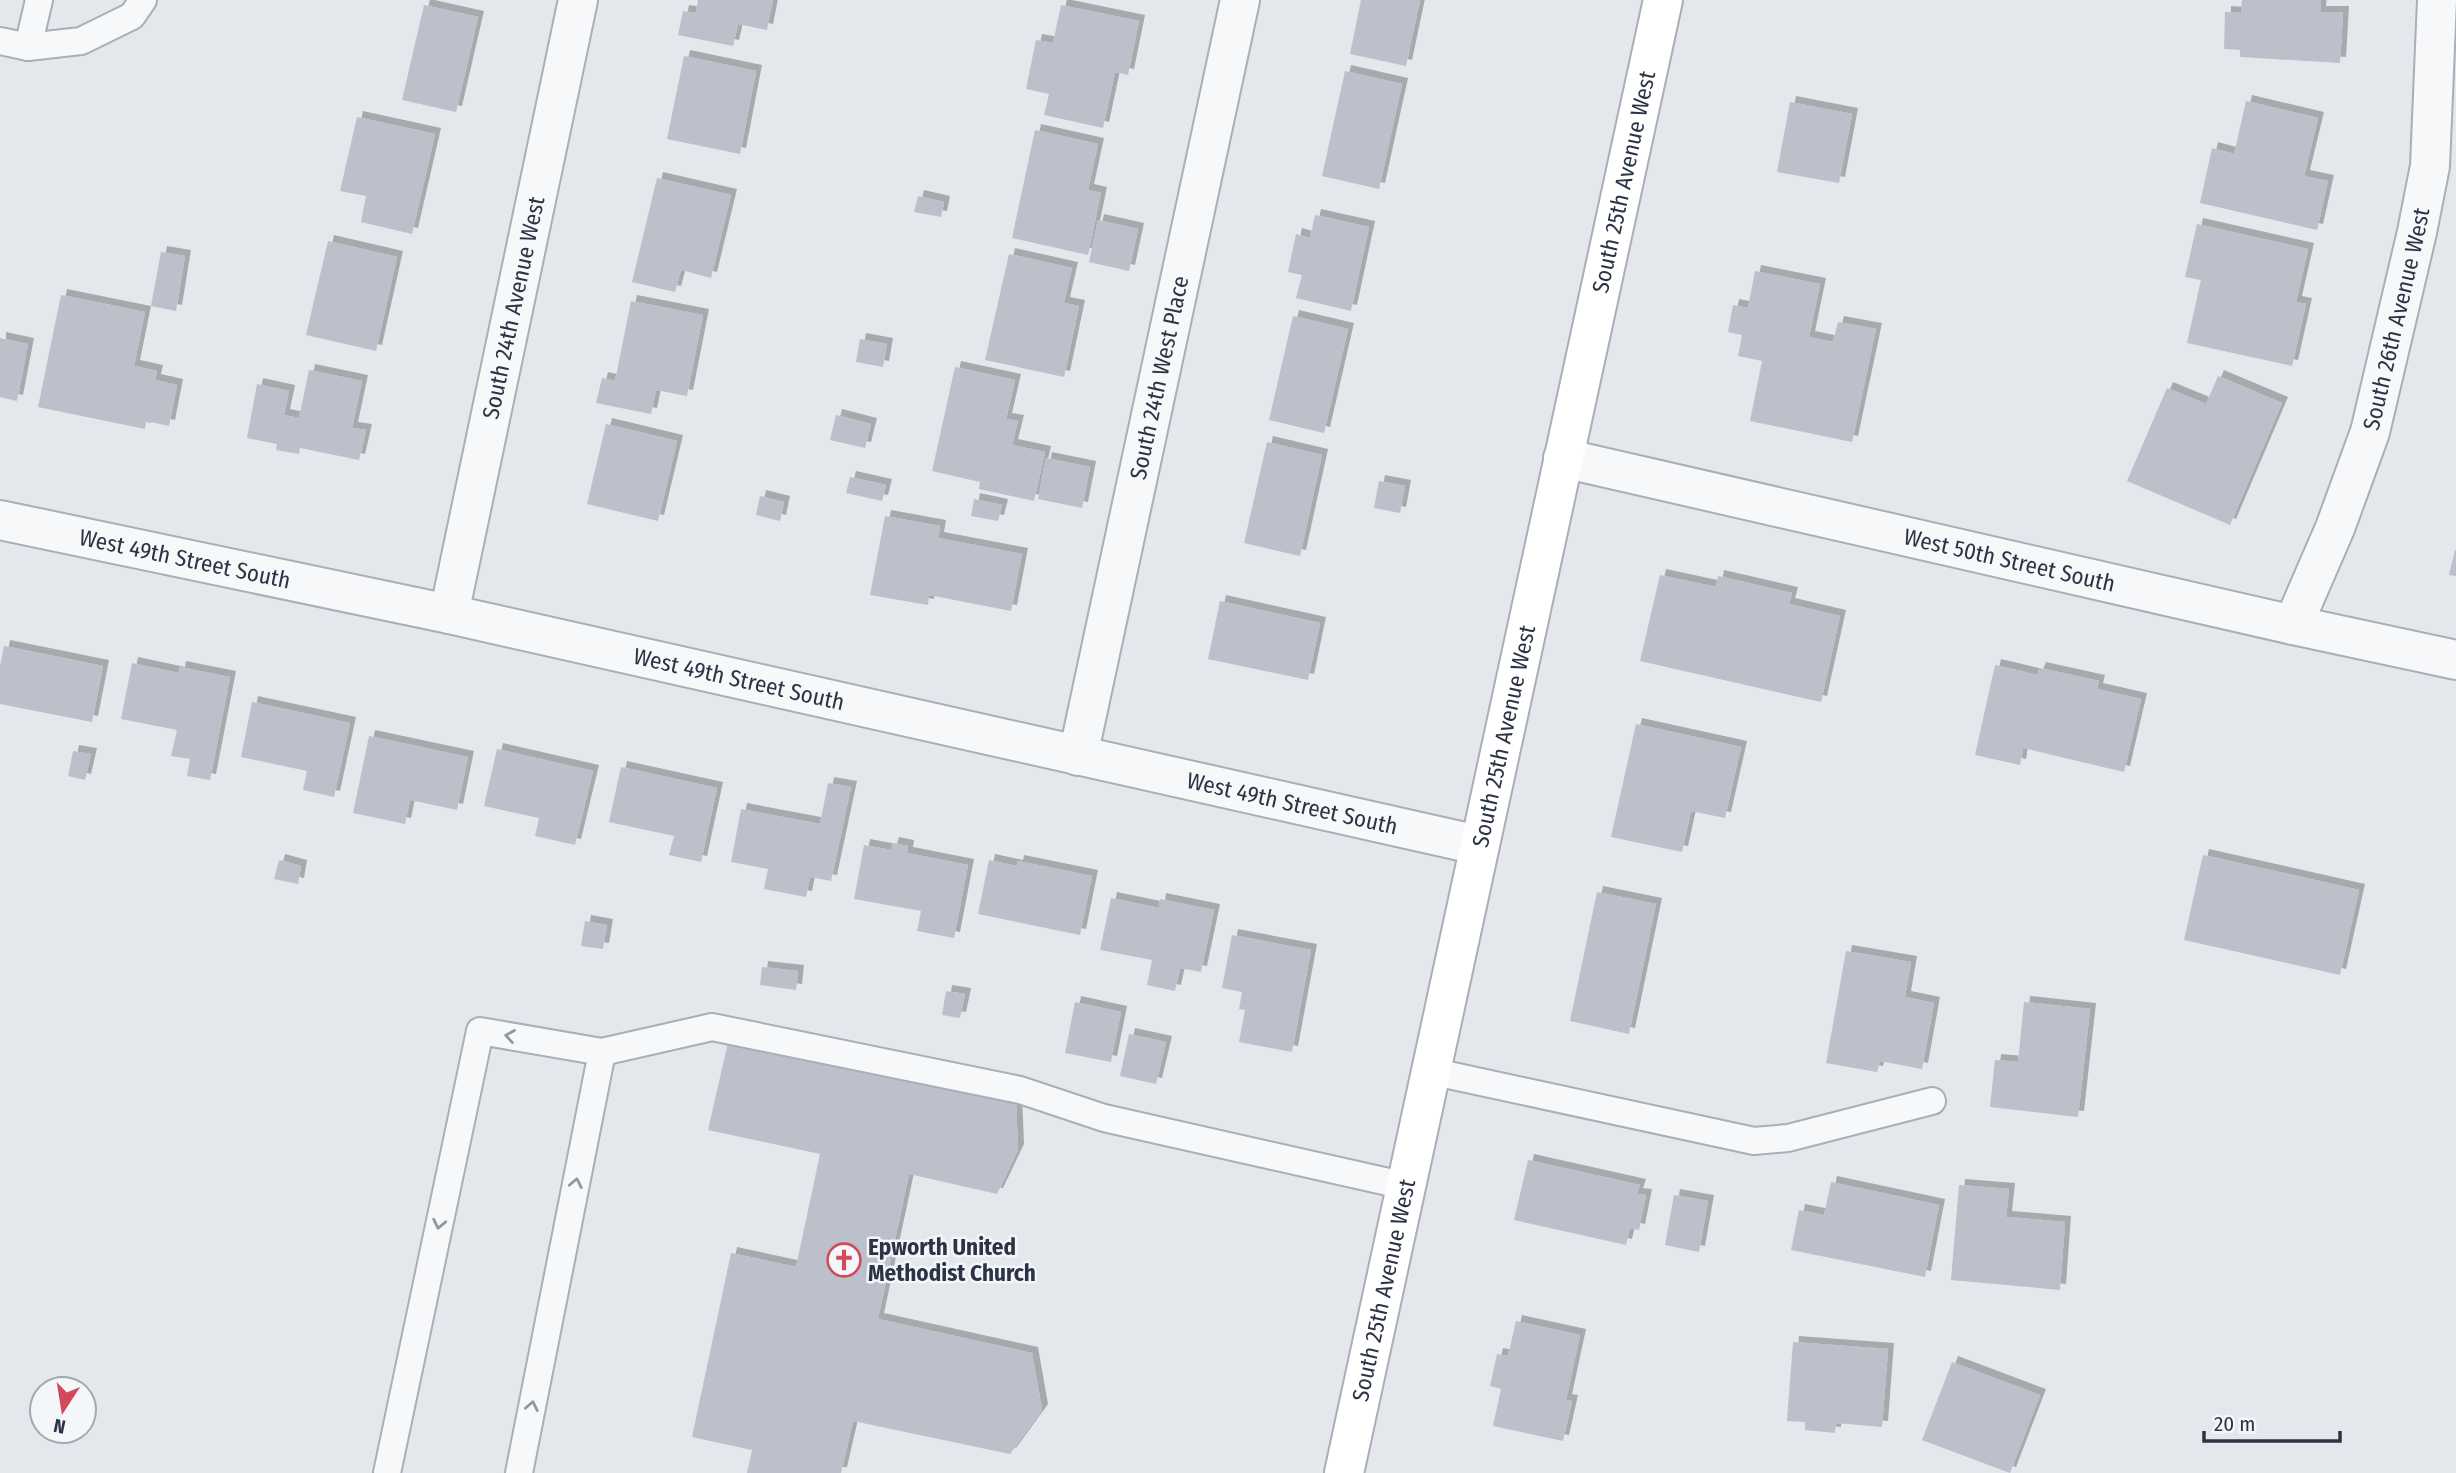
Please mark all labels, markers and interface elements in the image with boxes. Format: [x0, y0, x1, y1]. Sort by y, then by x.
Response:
street label: South 25th Avenue West [1586, 68, 1661, 296]
street label: South 24th Avenue West [476, 193, 550, 422]
street label: South 26th Avenue West [2357, 205, 2436, 433]
street label: South 24th West Place [1124, 273, 1195, 482]
street label: West 50th Street South [1901, 522, 2118, 598]
street label: West 49th Street South [77, 523, 293, 594]
street label: South 25th Avenue West [1466, 622, 1541, 850]
street label: West 49th Street South [631, 642, 847, 716]
street label: West 49th Street South [1184, 766, 1400, 841]
one-way arrow [504, 1029, 515, 1044]
street label: South 25th Avenue West [1346, 1176, 1421, 1404]
one-way arrow [568, 1177, 583, 1189]
one-way arrow [433, 1218, 448, 1230]
place label: Epworth United Methodist Church [868, 1233, 1036, 1287]
church icon: Epworth United Methodist Church [825, 1241, 863, 1279]
north arrow [28, 1375, 98, 1445]
one-way arrow [524, 1400, 539, 1412]
scale bar [2204, 1400, 2340, 1444]
text: 20 m [2214, 1411, 2255, 1437]
text: N [52, 1414, 68, 1439]

